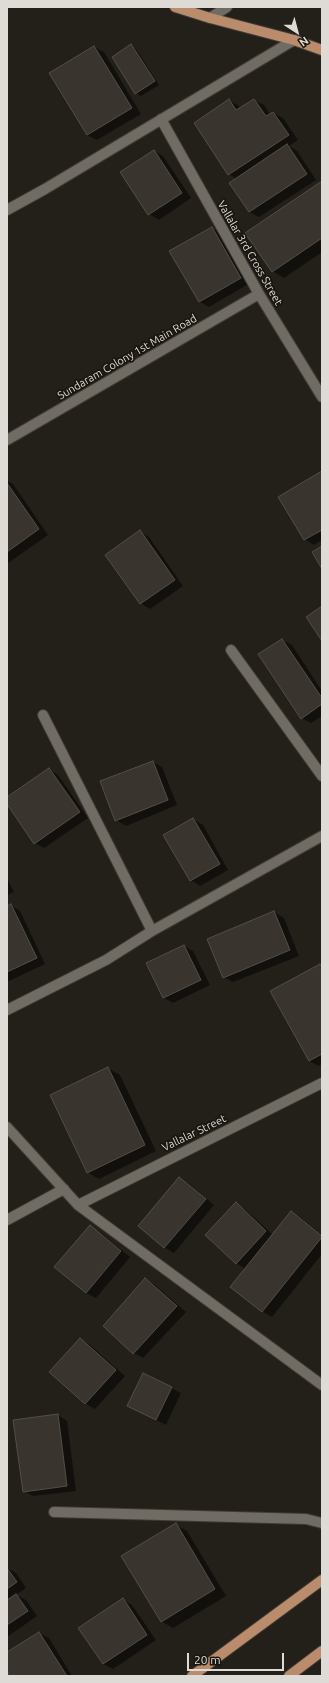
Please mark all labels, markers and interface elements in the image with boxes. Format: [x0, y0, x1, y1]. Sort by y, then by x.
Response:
north arrow [277, 12, 317, 52]
text: N [297, 34, 311, 49]
street label: Vallalar 3rd Cross Street [215, 198, 285, 308]
street label: Sundaram Colony 1st Main Road [55, 312, 199, 402]
street label: Vallalar Street [160, 1112, 228, 1154]
scale bar [189, 1645, 286, 1671]
text: 20 m [194, 1653, 221, 1666]

